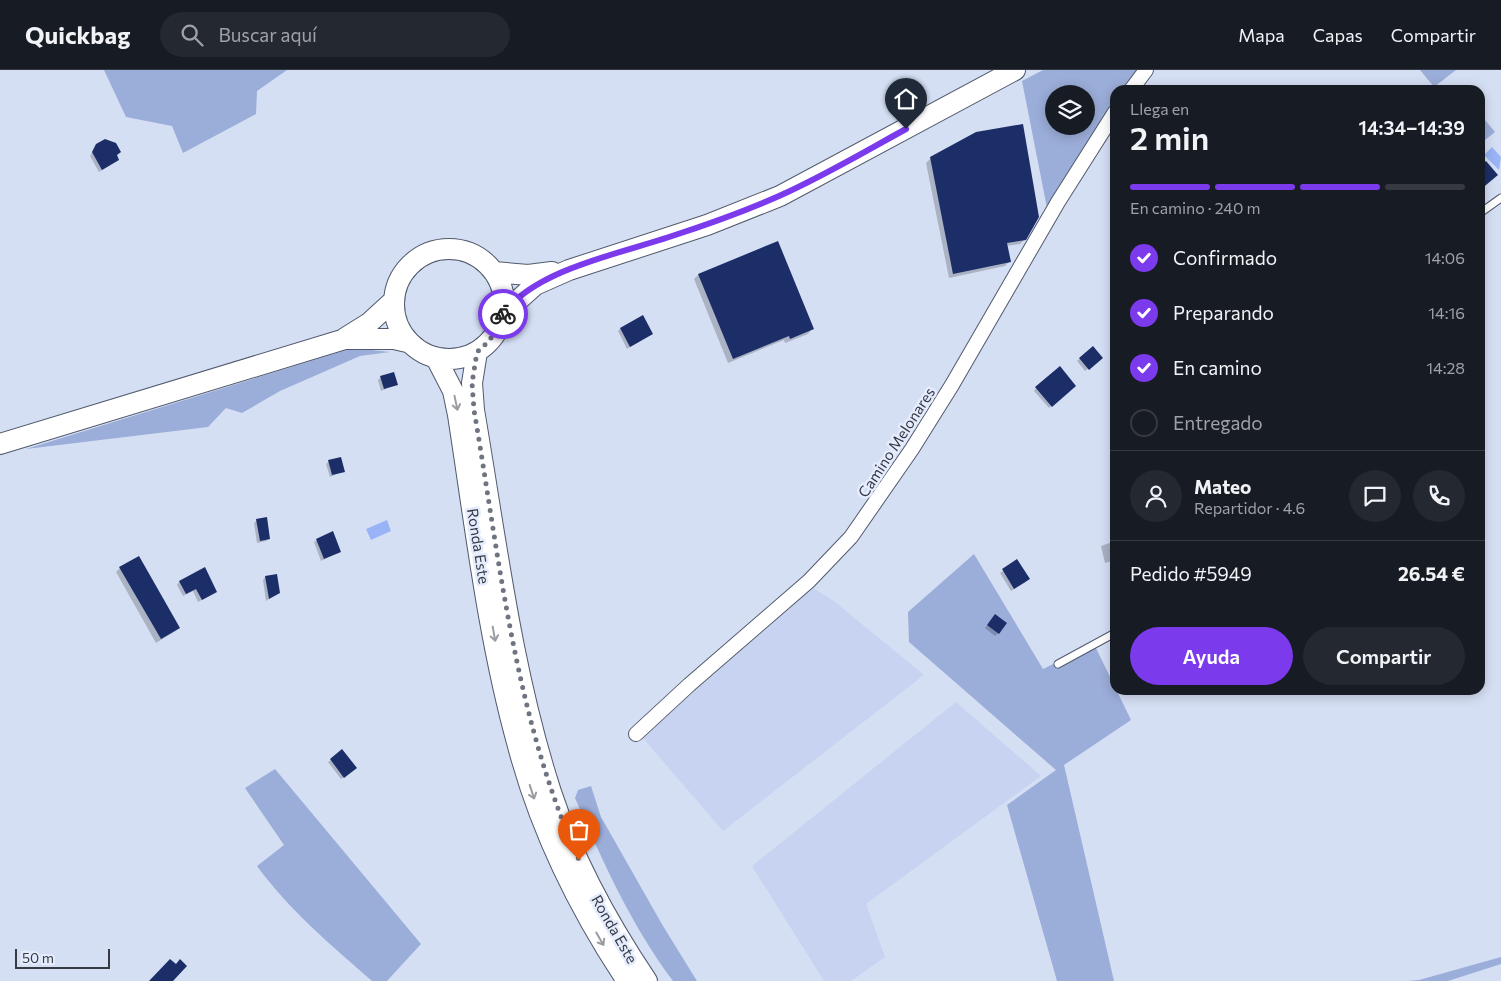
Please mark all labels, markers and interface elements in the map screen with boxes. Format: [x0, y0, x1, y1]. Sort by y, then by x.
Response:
search box [160, 12, 510, 57]
text: Quickbag [25, 20, 130, 49]
icon: search [178, 21, 206, 49]
text: Buscar aquí [218, 23, 317, 46]
text: Mapa [1238, 24, 1285, 46]
text: Capas [1313, 24, 1363, 46]
text: Compartir [1391, 24, 1476, 46]
pin [885, 78, 927, 129]
icon: home [892, 85, 920, 113]
map controls [1045, 85, 1095, 135]
button: layers [1045, 85, 1095, 135]
text: Llega en [1130, 99, 1189, 118]
text: 14:34–14:39 [1359, 116, 1465, 139]
text: 2 min [1130, 117, 1209, 157]
text: En camino · 240 m [1130, 198, 1260, 217]
icon: check [1130, 244, 1158, 272]
text: Confirmado [1173, 246, 1277, 269]
text: 14:06 [1425, 248, 1465, 267]
courier [478, 289, 528, 339]
icon: check [1130, 299, 1158, 327]
icon: bike [489, 300, 517, 328]
text: Preparando [1173, 301, 1274, 324]
text: 14:16 [1428, 303, 1465, 322]
icon: check [1130, 354, 1158, 382]
text: En camino [1173, 356, 1262, 379]
text: 14:28 [1426, 358, 1465, 377]
street label: Camino Melonares [854, 384, 938, 500]
one-way arrow [451, 394, 461, 410]
text: Entregado [1173, 411, 1263, 434]
button: person [1130, 470, 1182, 522]
button: chat [1349, 470, 1401, 522]
button: phone [1413, 470, 1465, 522]
text: Mateo [1194, 475, 1251, 498]
text: Repartidor · 4.6 [1194, 498, 1305, 517]
street label: Ronda Este [464, 507, 494, 585]
text: Pedido #5949 [1130, 562, 1252, 585]
text: 26.54 € [1398, 562, 1465, 585]
one-way arrow [489, 626, 499, 642]
button: Ayuda [1130, 627, 1293, 685]
button: Compartir [1303, 627, 1465, 685]
one-way arrow [528, 783, 538, 799]
pin [558, 809, 600, 860]
icon: bag [565, 816, 593, 844]
street label: Ronda Este [588, 892, 642, 967]
one-way arrow [596, 931, 606, 946]
scale bar [15, 946, 110, 969]
text: 50 m [22, 949, 54, 966]

